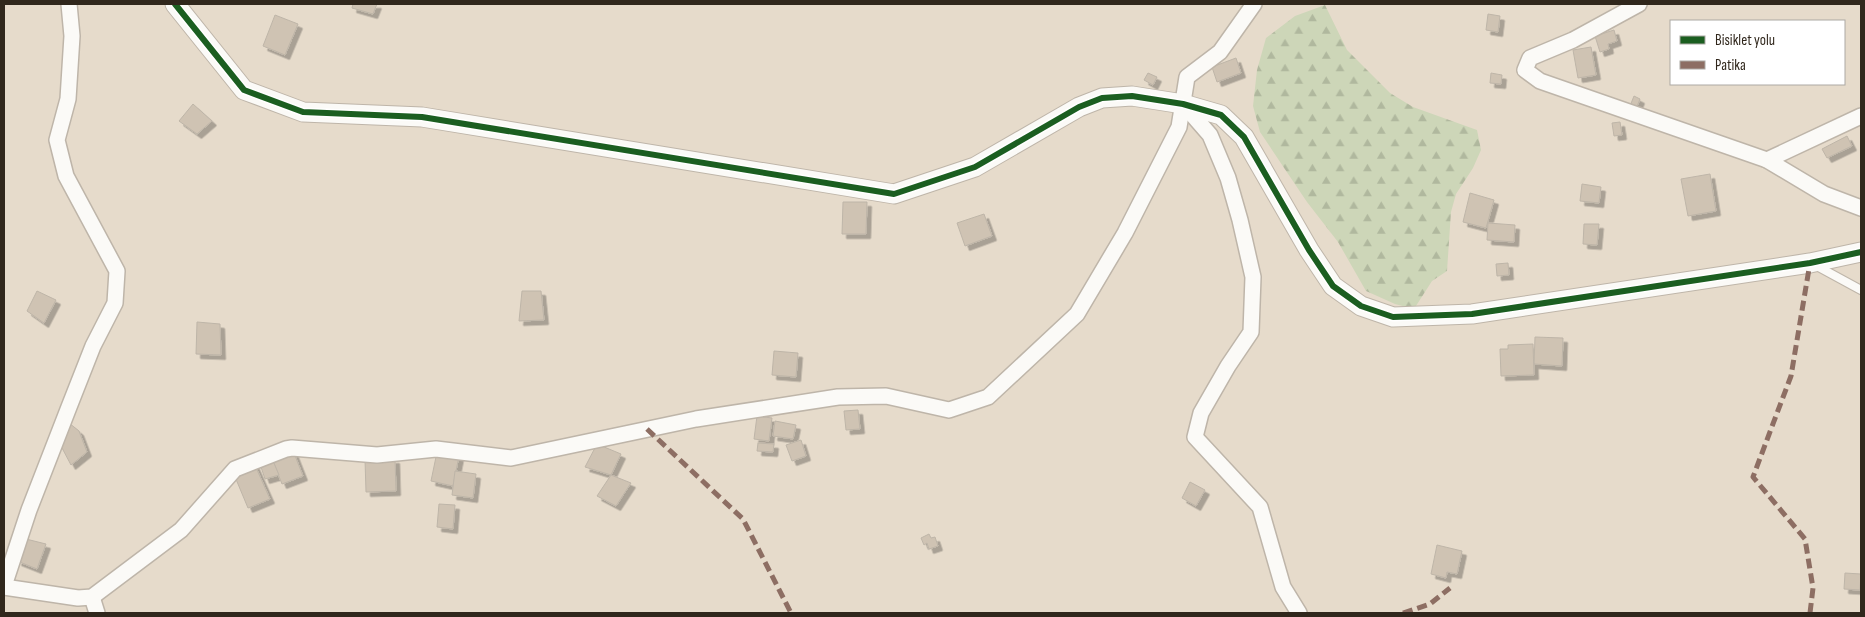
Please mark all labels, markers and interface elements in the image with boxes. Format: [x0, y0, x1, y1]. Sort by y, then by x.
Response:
legend [1670, 20, 1845, 85]
text: Bisiklet yolu [1715, 31, 1775, 50]
text: Patika [1715, 56, 1746, 75]

